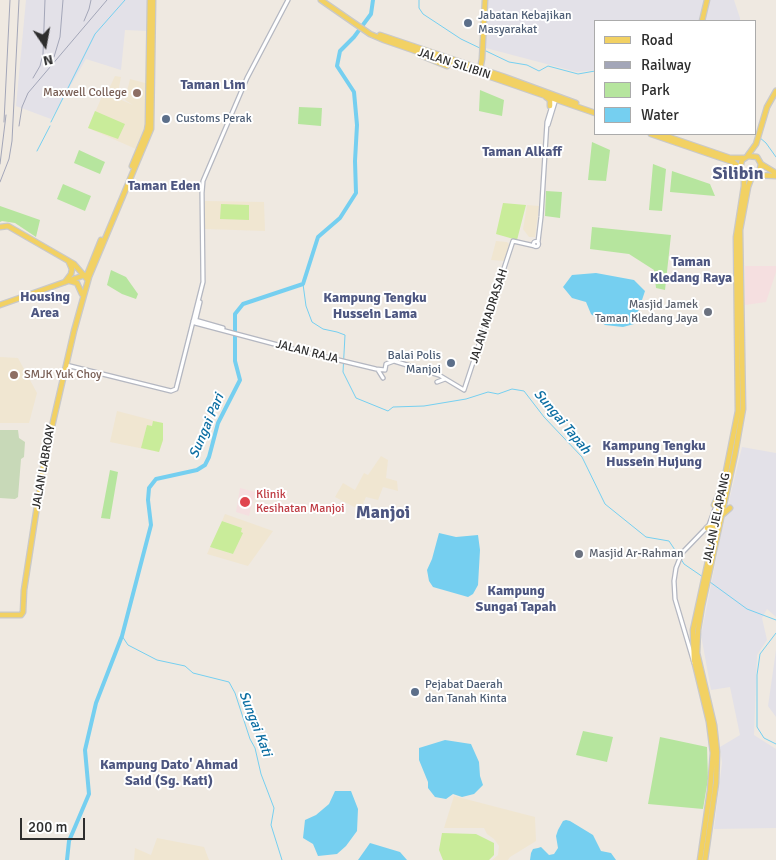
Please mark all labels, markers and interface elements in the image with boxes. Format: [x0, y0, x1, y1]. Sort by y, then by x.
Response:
place label: Jabatan Kebajikan Masyarakat [478, 9, 572, 37]
marker: Jabatan Kebajikan Masyarakat [462, 17, 474, 29]
north arrow [20, 20, 70, 70]
legend [594, 20, 756, 135]
text: Road [641, 31, 673, 49]
street label: JALAN SILIBIN [416, 45, 492, 83]
text: N [42, 51, 55, 69]
text: Railway [641, 56, 691, 74]
district label: Taman Lim [180, 77, 246, 93]
text: Park [641, 81, 670, 99]
place label: Maxwell College [43, 86, 127, 100]
marker: Maxwell College [131, 87, 143, 99]
text: Water [641, 106, 679, 124]
place label: Customs Perak [176, 112, 252, 126]
marker: Customs Perak [160, 113, 172, 125]
district label: Taman Alkaff [482, 144, 562, 160]
district label: Silibin [712, 163, 764, 185]
district label: Taman Eden [128, 178, 200, 194]
district label: Taman Kledang Raya [650, 254, 732, 286]
street label: JALAN MADRASAH [467, 267, 511, 365]
district label: Housing Area [20, 289, 70, 322]
district label: Kampung Tengku Hussein Lama [323, 290, 427, 322]
place label: Masjid Jamek Taman Kledang Jaya [595, 298, 698, 326]
marker: Masjid Jamek Taman Kledang Jaya [702, 306, 714, 318]
street label: JALAN RAJA [274, 337, 340, 367]
place label: Balai Polis Manjoi [387, 349, 441, 377]
marker: Balai Polis Manjoi [445, 357, 457, 369]
place label: SMJK Yuk Choy [24, 368, 102, 382]
marker: SMJK Yuk Choy [8, 369, 20, 381]
water label: Sungai Tapah [530, 386, 594, 458]
water label: Sungai Pari [186, 391, 228, 461]
street label: JALAN LABROAY [30, 424, 58, 510]
district label: Kampung Tengku Hussein Hujung [602, 438, 706, 471]
street label: JALAN JELAPANG [700, 472, 734, 564]
place label: Klinik Kesihatan Manjoi [256, 488, 345, 516]
marker: Klinik Kesihatan Manjoi [238, 495, 252, 509]
district label: Manjoi [356, 502, 410, 524]
place label: Masjid Ar-Rahman [589, 547, 684, 561]
marker: Masjid Ar-Rahman [573, 548, 585, 560]
district label: Kampung Sungai Tapah [476, 583, 556, 616]
place label: Pejabat Daerah dan Tanah Kinta [425, 678, 507, 706]
marker: Pejabat Daerah dan Tanah Kinta [409, 686, 421, 698]
water label: Sungai Kati [235, 689, 275, 759]
district label: Kampung Dato' Ahmad Said (Sg. Kati) [100, 757, 238, 790]
scale bar [22, 808, 88, 840]
text: 200 m [28, 818, 68, 836]

